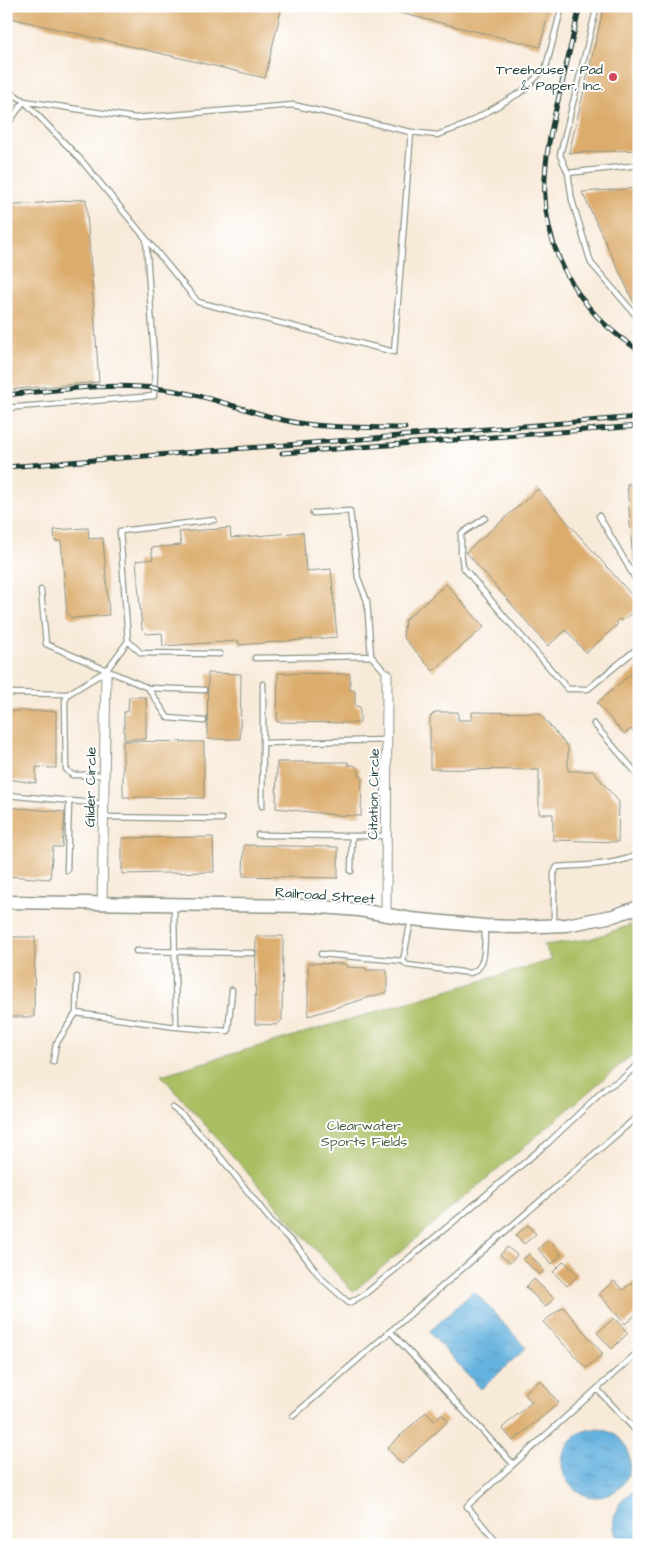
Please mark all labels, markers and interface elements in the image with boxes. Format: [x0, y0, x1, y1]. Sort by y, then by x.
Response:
place label: Treehouse - Pad & Paper, Inc. [496, 60, 603, 96]
marker: Treehouse - Pad & Paper, Inc. [607, 71, 619, 83]
street label: Glider Circle [80, 746, 102, 827]
street label: Citation Circle [363, 748, 385, 840]
street label: Railroad Street [274, 883, 376, 909]
park label: Clearwater Sports Fields [321, 1116, 407, 1152]

